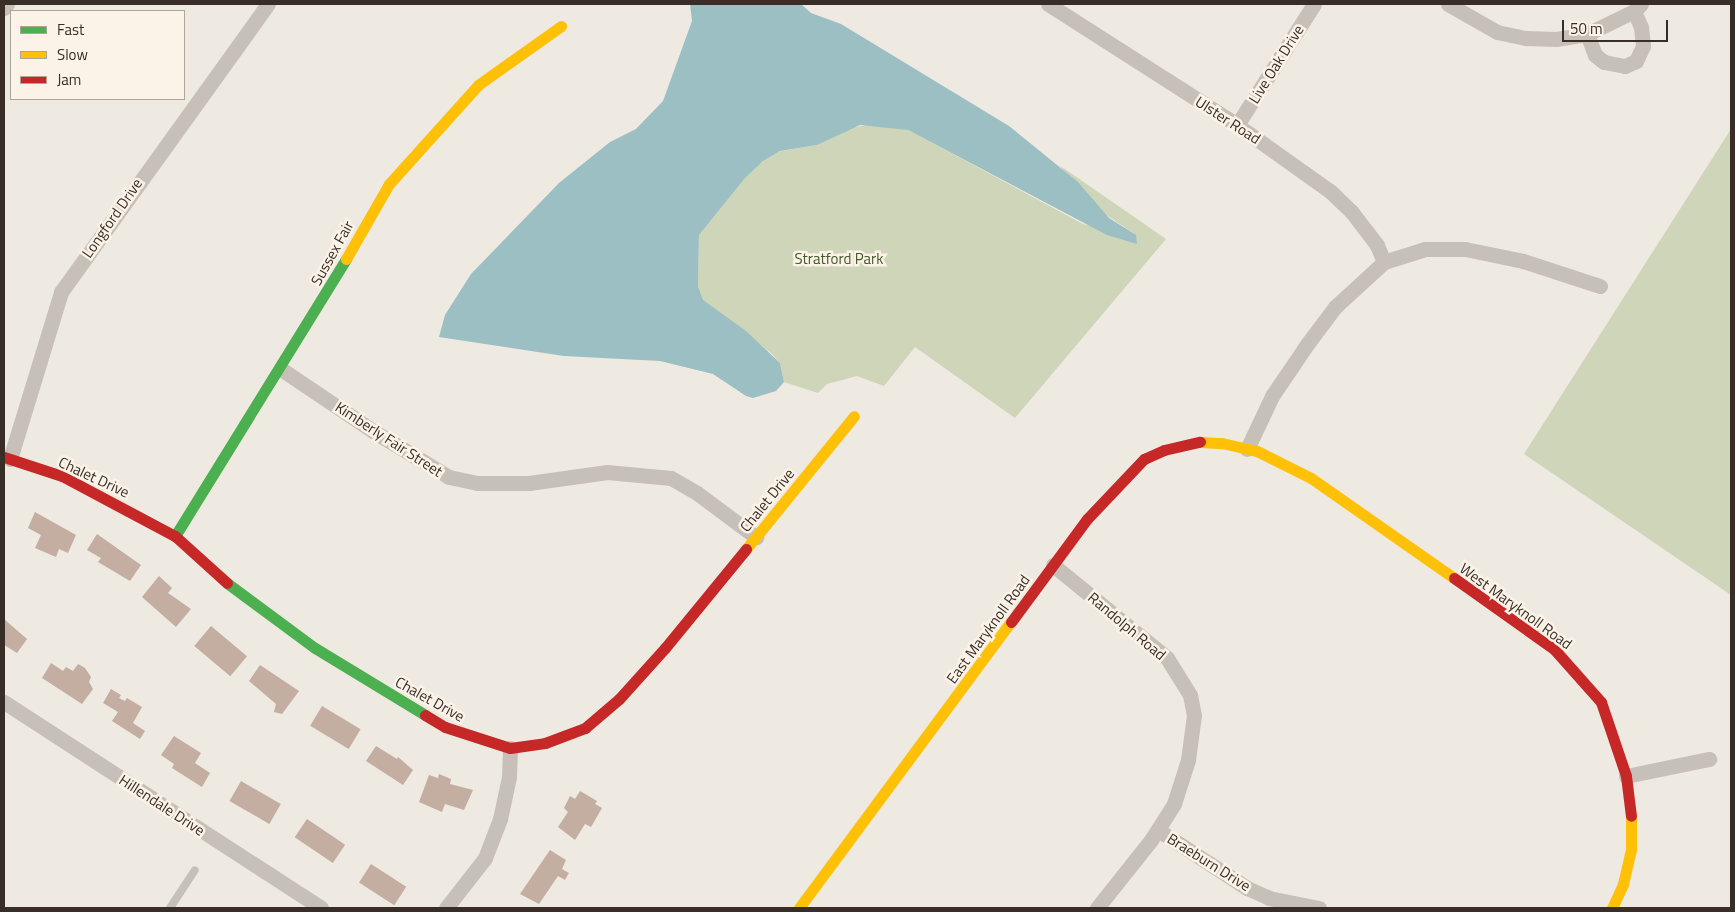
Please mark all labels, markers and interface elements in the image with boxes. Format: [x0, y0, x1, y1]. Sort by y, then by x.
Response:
legend [10, 10, 185, 100]
scale bar [1565, 10, 1671, 42]
text: 50 m [1570, 17, 1603, 40]
text: Fast [57, 18, 84, 41]
street label: Live Oak Drive [1245, 21, 1307, 107]
text: Slow [57, 43, 88, 66]
text: Jam [57, 68, 81, 91]
street label: Ulster Road [1192, 92, 1264, 148]
street label: Longford Drive [78, 175, 146, 261]
street label: Sussex Fair [307, 218, 357, 288]
park label: Stratford Park [795, 250, 883, 268]
street label: Kimberly Fair Street [332, 398, 446, 480]
street label: Chalet Drive [56, 453, 132, 501]
street label: Chalet Drive [736, 465, 798, 535]
street label: West Maryknoll Road [1456, 559, 1576, 653]
street label: East Maryknoll Road [943, 571, 1033, 687]
street label: Randolph Road [1084, 588, 1170, 664]
street label: Chalet Drive [392, 673, 468, 725]
street label: Hillendale Drive [116, 771, 208, 839]
street label: Braeburn Drive [1164, 829, 1254, 895]

